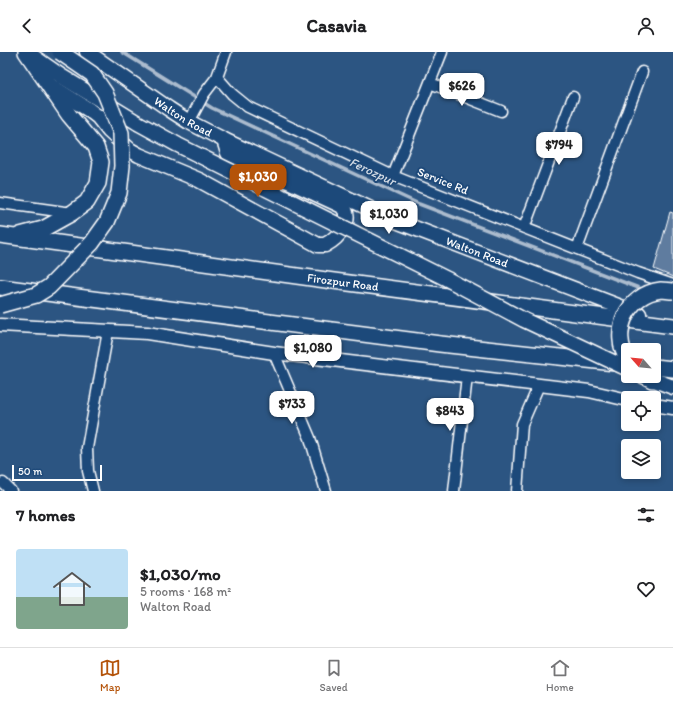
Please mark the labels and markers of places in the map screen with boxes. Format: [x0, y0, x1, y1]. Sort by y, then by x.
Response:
pin: $626 [438, 73, 486, 107]
pin: $794 [535, 132, 583, 166]
pin: $1,030 [225, 164, 291, 198]
pin: $1,030 [356, 201, 422, 235]
pin: $1,080 [280, 335, 346, 369]
pin: $733 [268, 391, 316, 425]
pin: $843 [426, 398, 474, 432]

